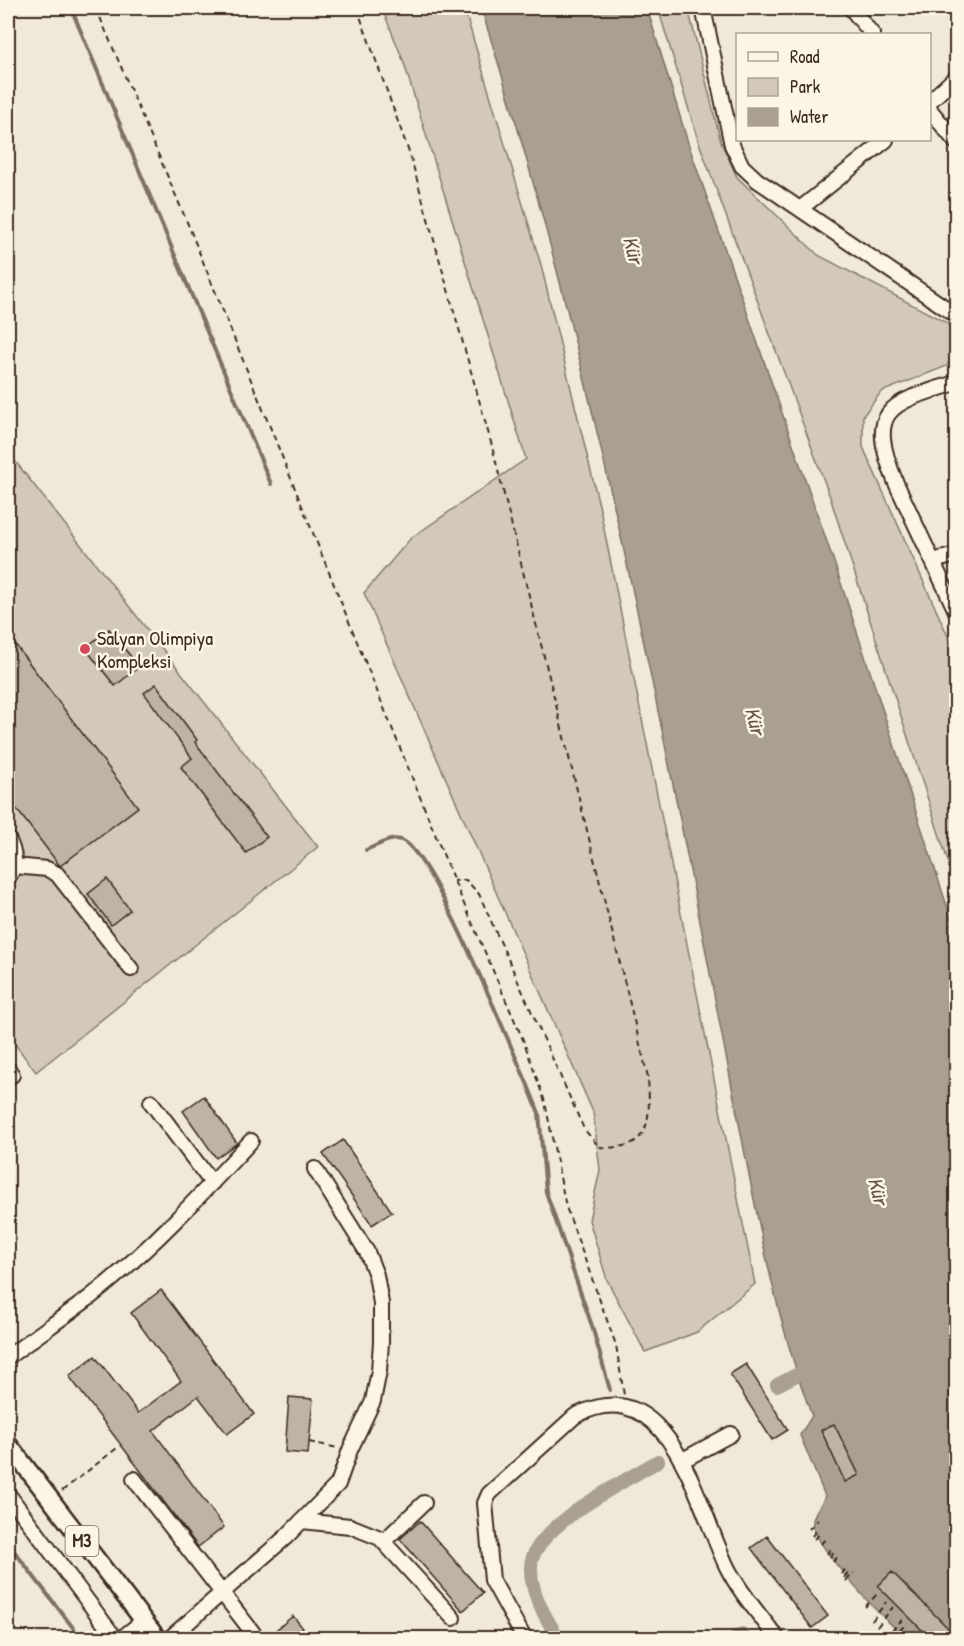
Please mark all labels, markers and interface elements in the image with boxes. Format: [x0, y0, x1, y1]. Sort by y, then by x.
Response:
legend [736, 33, 931, 141]
text: Road [790, 44, 820, 69]
text: Park [790, 74, 821, 99]
text: Water [790, 104, 828, 129]
water label: Kür [616, 233, 652, 270]
place label: Salyan Olimpiya Kompleksi [97, 624, 213, 674]
marker: Salyan Olimpiya Kompleksi [78, 642, 92, 656]
water label: Kür [738, 704, 774, 741]
water label: Kür [861, 1174, 897, 1211]
road number: M3 [66, 1526, 98, 1556]

